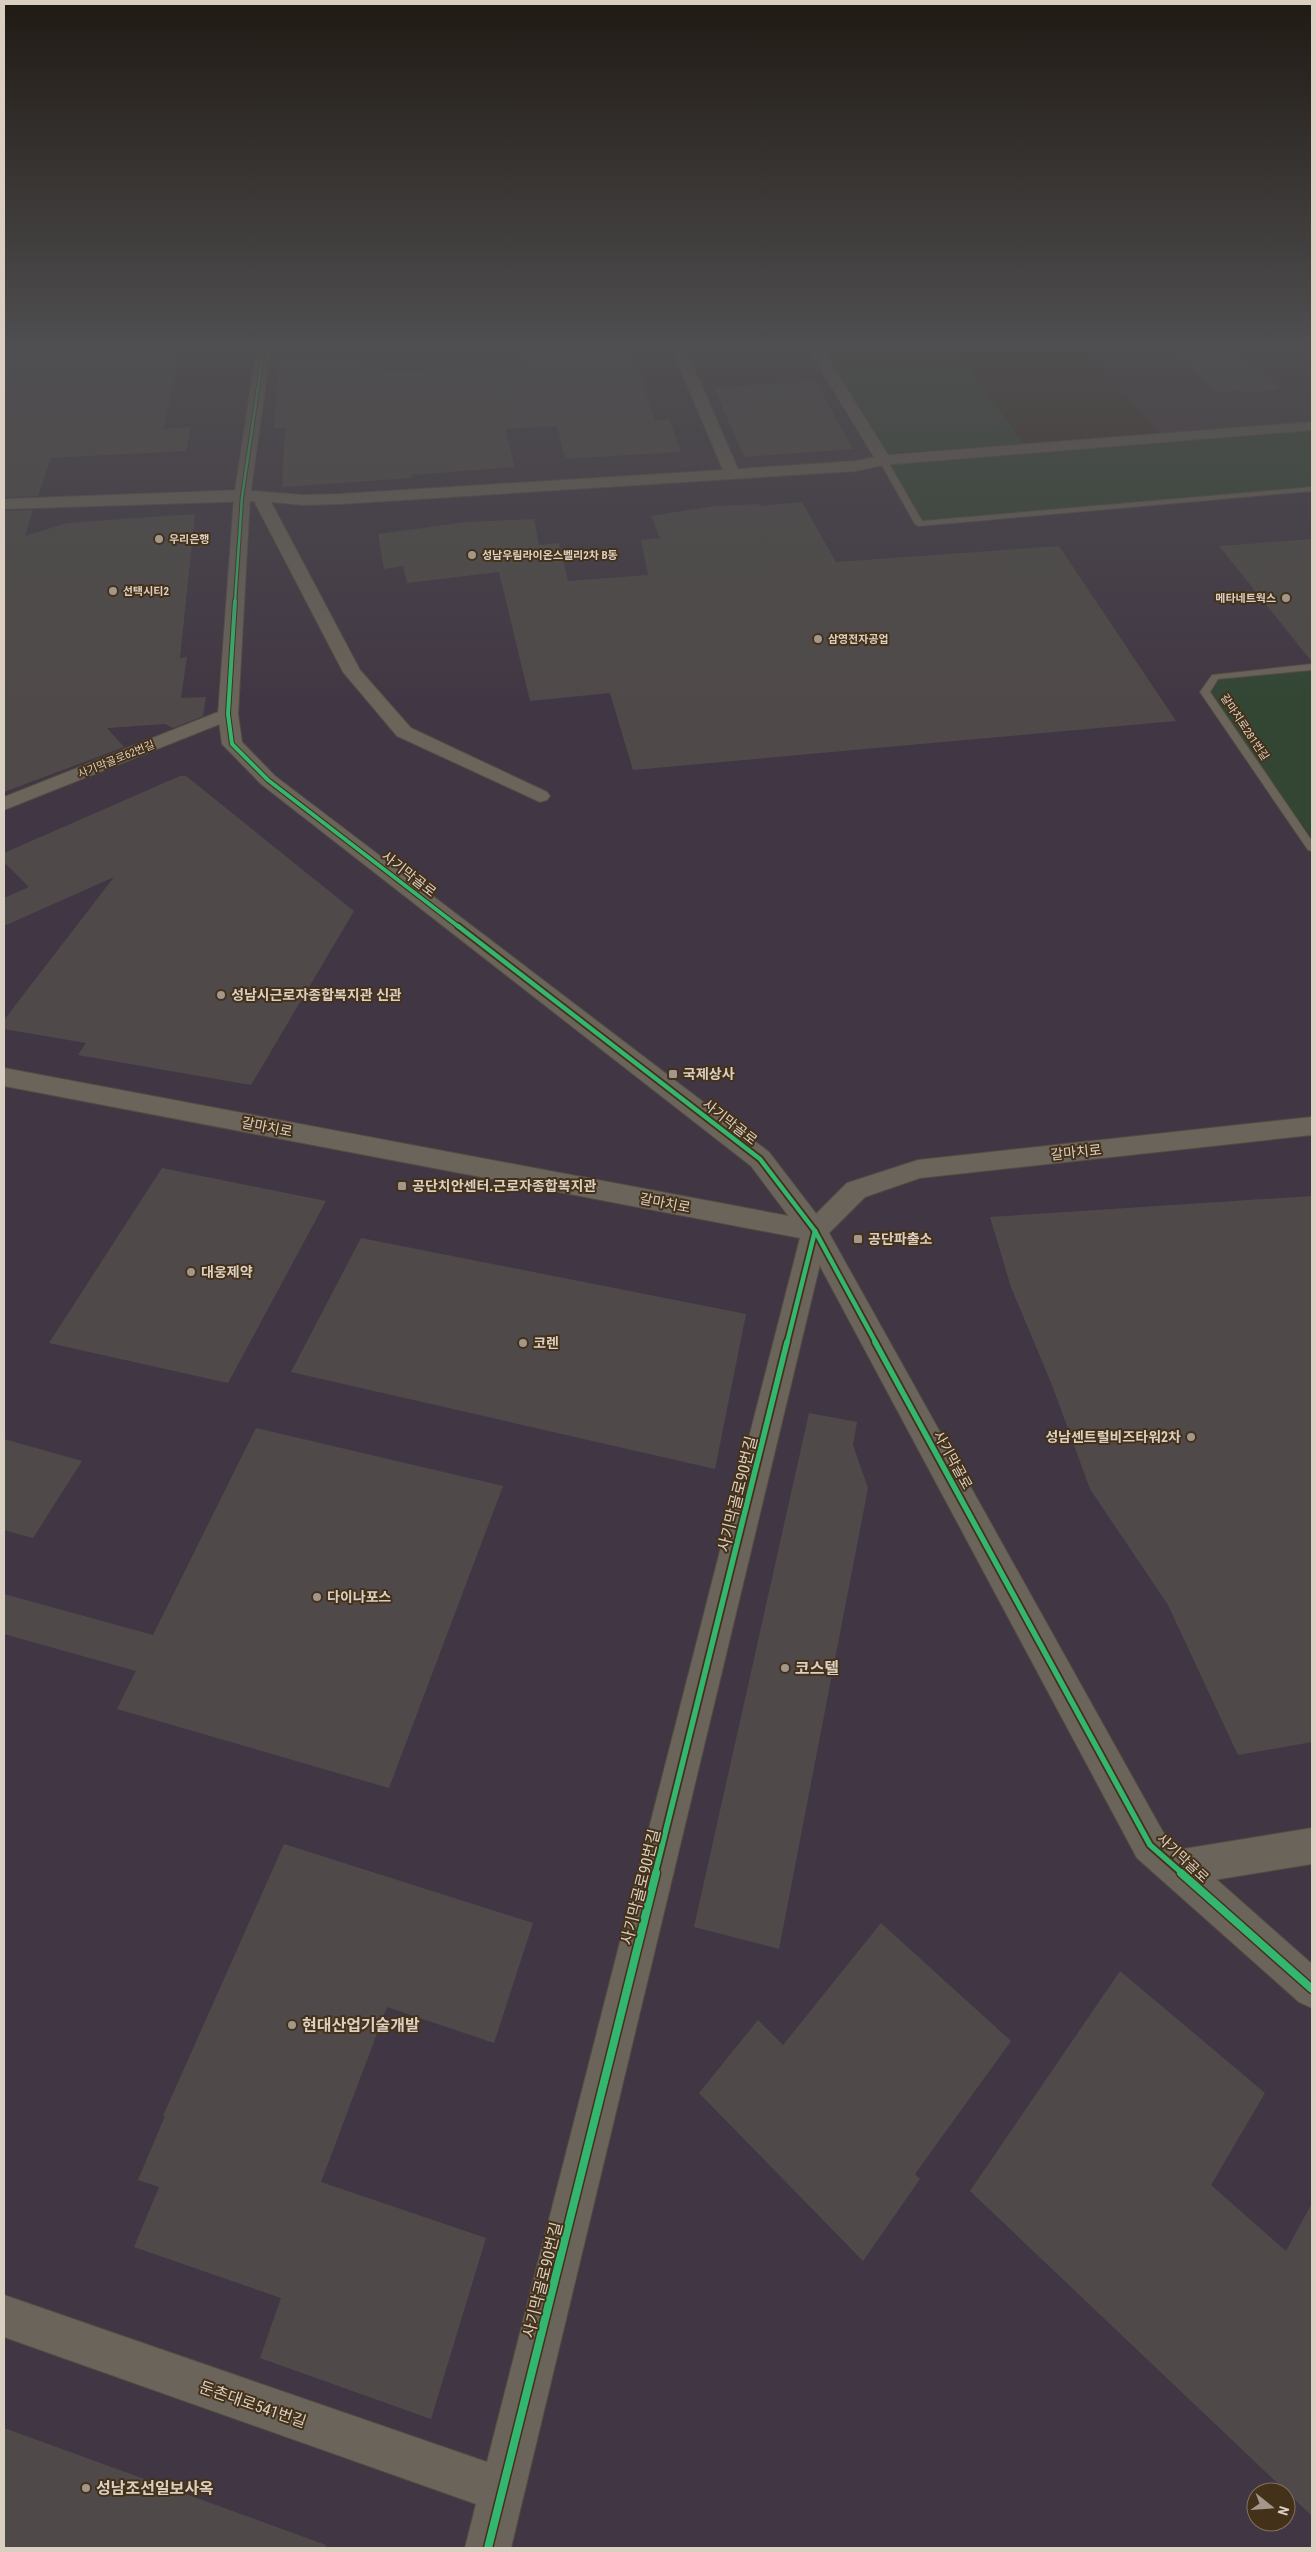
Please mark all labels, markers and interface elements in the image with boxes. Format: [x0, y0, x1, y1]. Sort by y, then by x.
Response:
marker: 우리은행 [153, 533, 165, 545]
place label: 우리은행 [169, 533, 209, 546]
marker: 성남우림라이온스벨리2차 B동 [466, 549, 478, 561]
place label: 성남우림라이온스벨리2차 B동 [482, 549, 618, 562]
marker: 선택시티2 [107, 585, 119, 597]
place label: 선택시티2 [123, 585, 169, 598]
place label: 메타네트웍스 [1215, 592, 1276, 605]
marker: 메타네트웍스 [1280, 592, 1292, 604]
marker: 삼영전자공업 [812, 633, 824, 645]
place label: 삼영전자공업 [828, 633, 889, 646]
street label: 갈마치로281번길 [1218, 692, 1272, 763]
street label: 사기막골로62번길 [76, 738, 156, 781]
street label: 사기막골로 [379, 848, 439, 900]
place label: 성남시근로자종합복지관 신관 [231, 987, 402, 1003]
marker: 성남시근로자종합복지관 신관 [215, 989, 227, 1001]
place label: 국제상사 [683, 1066, 735, 1082]
marker: 국제상사 [667, 1068, 679, 1080]
street label: 사기막골로 [700, 1096, 760, 1148]
street label: 갈마치로 [240, 1114, 294, 1140]
street label: 갈마치로 [1050, 1141, 1103, 1163]
place label: 공단치안센터.근로자종합복지관 [412, 1178, 597, 1194]
marker: 공단치안센터.근로자종합복지관 [396, 1180, 408, 1192]
street label: 갈마치로 [638, 1190, 692, 1216]
place label: 공단파출소 [868, 1231, 933, 1247]
marker: 공단파출소 [852, 1233, 864, 1245]
place label: 대웅제약 [201, 1264, 253, 1280]
marker: 대웅제약 [185, 1266, 197, 1278]
place label: 코렌 [533, 1335, 559, 1351]
marker: 코렌 [517, 1337, 529, 1349]
street label: 사기막골로 [930, 1428, 976, 1492]
place label: 성남센트럴비즈타워2차 [1045, 1429, 1181, 1445]
marker: 성남센트럴비즈타워2차 [1185, 1431, 1197, 1443]
street label: 사기막골로90번길 [714, 1434, 761, 1554]
place label: 다이나포스 [327, 1589, 392, 1605]
marker: 다이나포스 [311, 1591, 323, 1603]
place label: 코스텔 [795, 1659, 839, 1678]
marker: 코스텔 [779, 1662, 791, 1674]
street label: 사기막골로90번길 [617, 1827, 664, 1947]
street label: 사기막골로 [1154, 1830, 1212, 1886]
place label: 현대산업기술개발 [302, 2016, 420, 2035]
marker: 현대산업기술개발 [286, 2019, 298, 2031]
street label: 사기막골로90번길 [519, 2220, 566, 2340]
street label: 둔촌대로541번길 [197, 2377, 309, 2432]
place label: 성남조선일보사옥 [96, 2479, 214, 2498]
marker: 성남조선일보사옥 [80, 2482, 92, 2494]
north arrow [1246, 2482, 1296, 2532]
text: N [1275, 2504, 1292, 2517]

